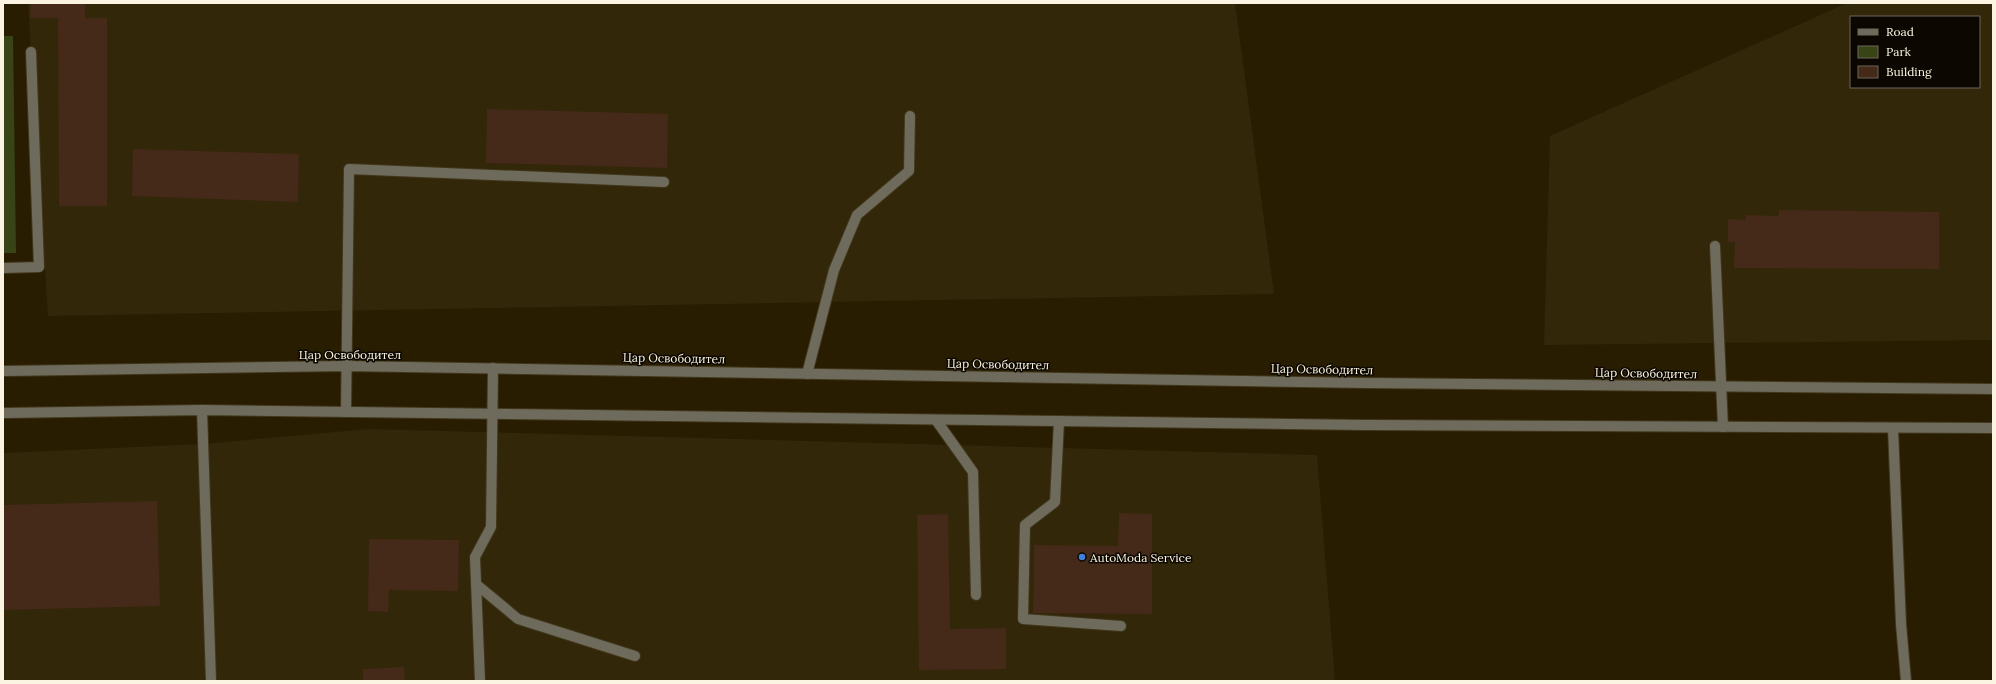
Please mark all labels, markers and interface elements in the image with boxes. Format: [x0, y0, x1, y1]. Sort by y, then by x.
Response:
legend [1850, 16, 1980, 88]
text: Road [1886, 24, 1914, 39]
text: Park [1886, 44, 1912, 59]
text: Building [1886, 64, 1932, 79]
street label: Цар Освободител [299, 347, 401, 362]
street label: Цар Освободител [623, 350, 725, 366]
street label: Цар Освободител [947, 356, 1049, 372]
street label: Цар Освободител [1271, 361, 1373, 377]
street label: Цар Освободител [1595, 365, 1697, 381]
place label: AutoModa Service [1089, 550, 1192, 565]
marker: AutoModa Service [1077, 552, 1087, 562]

